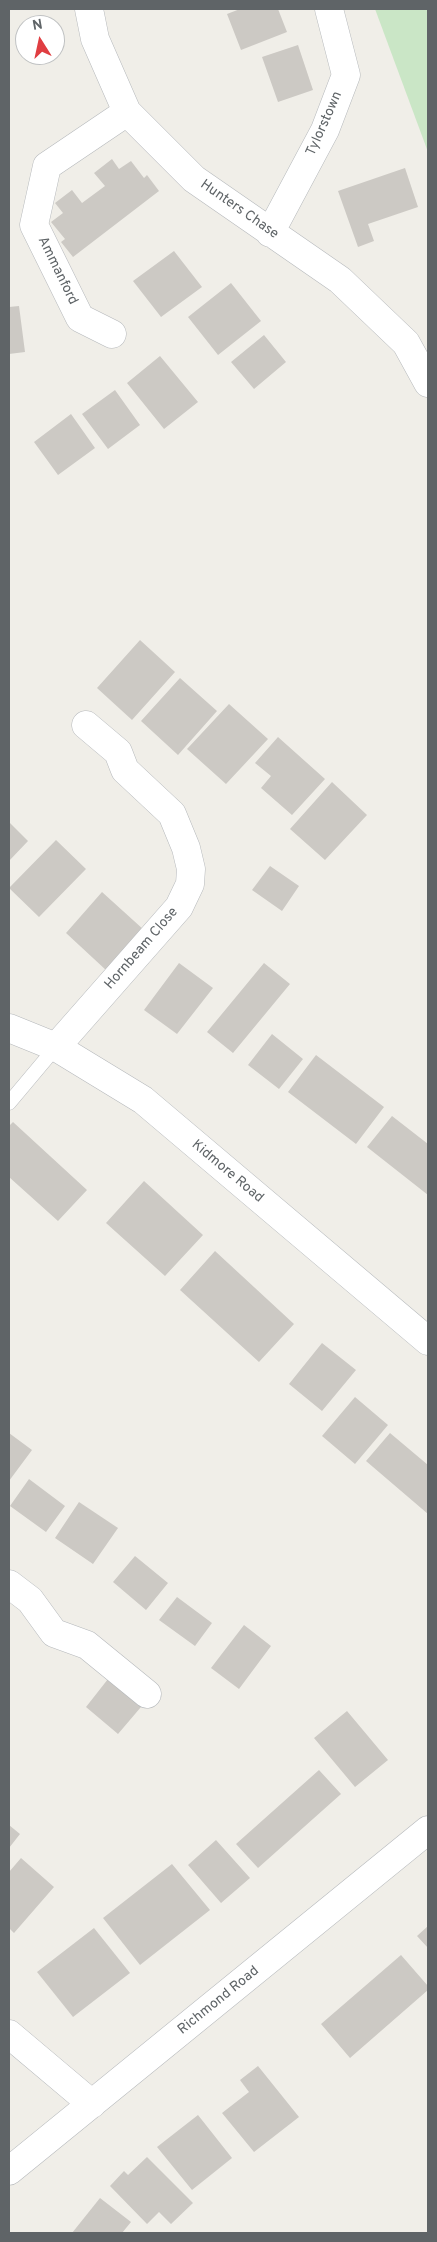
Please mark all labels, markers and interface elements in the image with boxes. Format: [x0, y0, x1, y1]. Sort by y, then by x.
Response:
north arrow [15, 15, 65, 65]
text: N [31, 16, 44, 35]
street label: Tylorstown [303, 89, 347, 159]
street label: Hunters Chase [197, 177, 281, 243]
street label: Ammanford [33, 234, 81, 308]
street label: Hornbeam Close [102, 904, 182, 994]
street label: Kidmore Road [188, 1137, 266, 1207]
street label: Richmond Road [175, 1963, 263, 2039]

